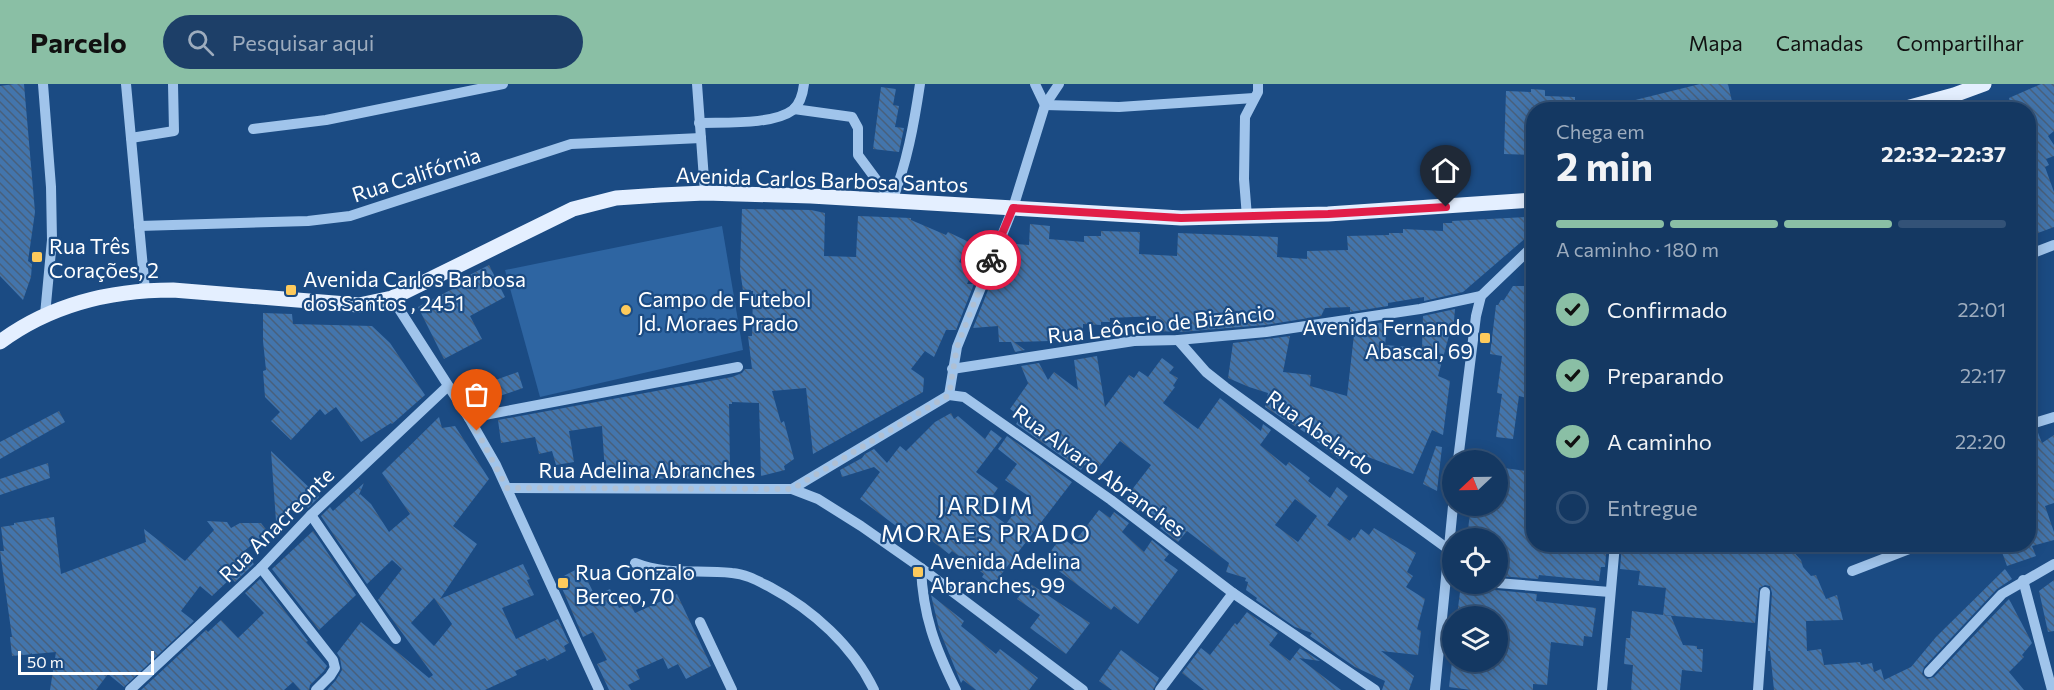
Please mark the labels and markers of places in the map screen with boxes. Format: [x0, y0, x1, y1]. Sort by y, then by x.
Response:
pin [1420, 145, 1471, 207]
place label: Rua Três Corações, 2 [49, 233, 159, 282]
marker: Rua Três Corações, 2 [30, 250, 44, 264]
place label: Avenida Carlos Barbosa dos Santos , 2451 [303, 266, 526, 315]
marker: Avenida Carlos Barbosa dos Santos , 2451 [284, 283, 298, 297]
place label: Campo de Futebol Jd. Moraes Prado [638, 286, 811, 335]
marker: Campo de Futebol Jd. Moraes Prado [619, 303, 633, 317]
place label: Avenida Fernando Abascal, 69 [1302, 314, 1473, 363]
marker: Avenida Fernando Abascal, 69 [1478, 331, 1492, 345]
pin [451, 369, 502, 431]
place label: Avenida Adelina Abranches, 99 [930, 548, 1081, 597]
place label: Rua Gonzalo Berceo, 70 [575, 559, 695, 608]
marker: Avenida Adelina Abranches, 99 [911, 565, 925, 579]
marker: Rua Gonzalo Berceo, 70 [556, 576, 570, 590]

